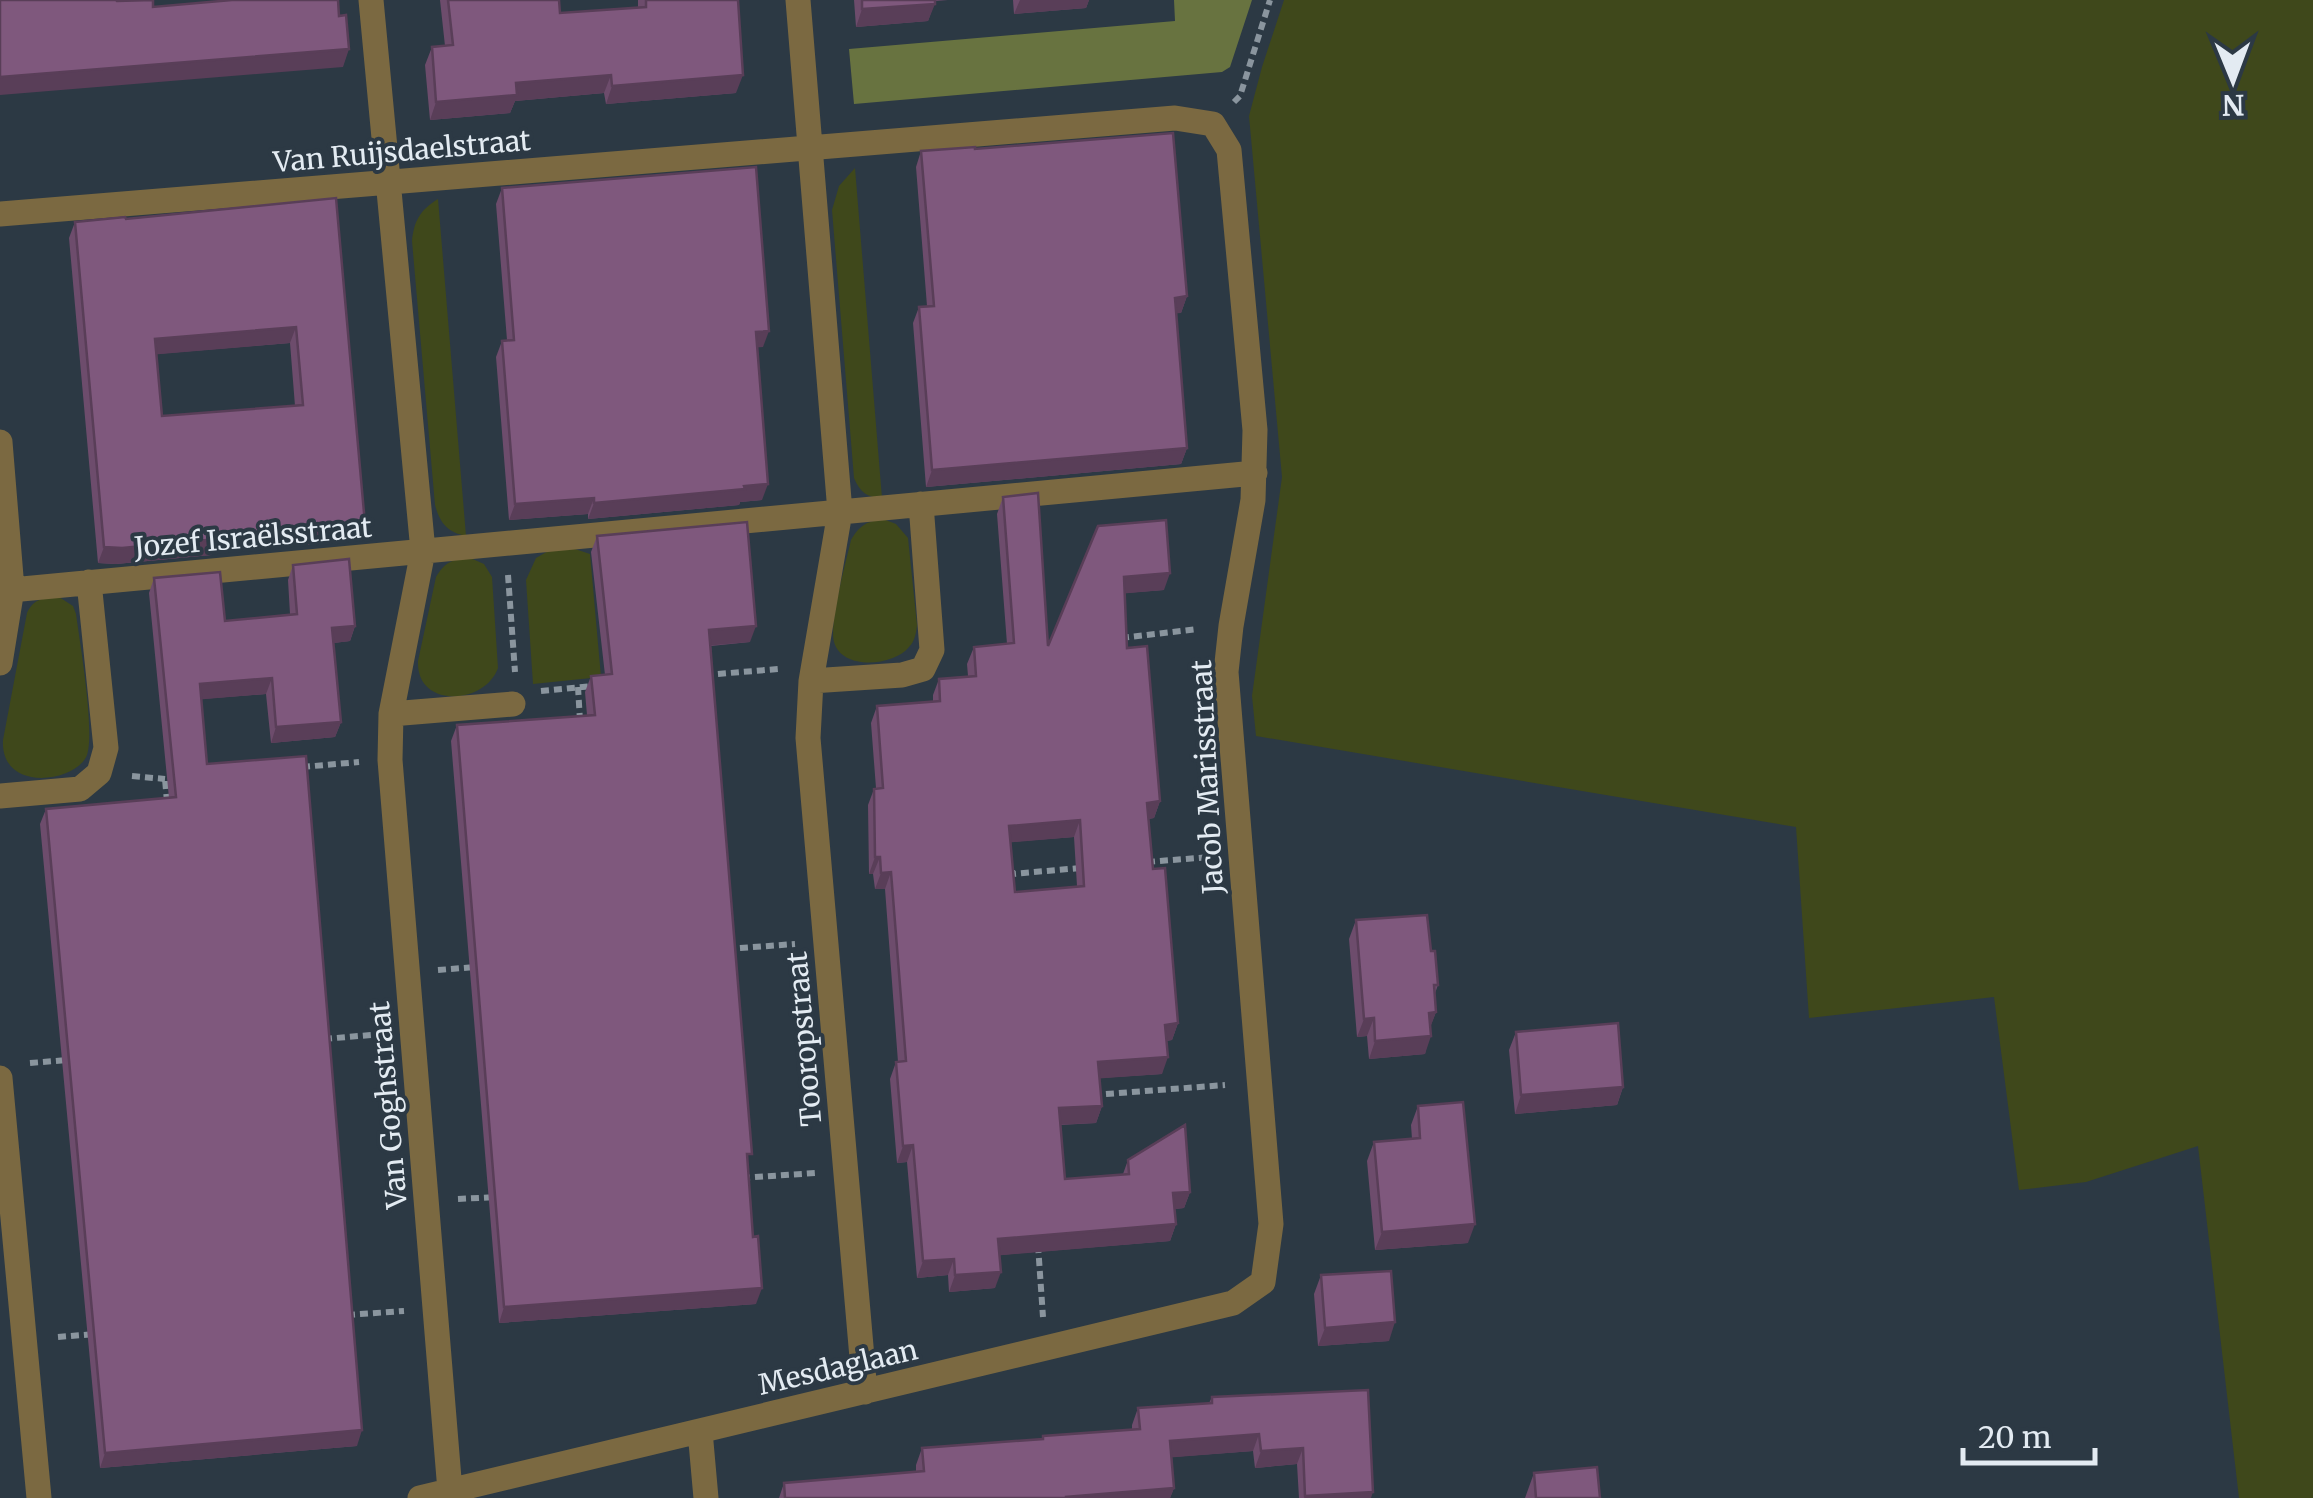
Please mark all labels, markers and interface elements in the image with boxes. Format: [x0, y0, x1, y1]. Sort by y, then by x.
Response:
north arrow [2183, 30, 2283, 130]
text: N [2222, 87, 2245, 123]
street label: Van Ruijsdaelstraat [271, 122, 532, 180]
street label: Jozef Israëlsstraat [132, 509, 373, 565]
street label: Jacob Marisstraat [1183, 659, 1231, 896]
street label: Tooropstraat [778, 950, 830, 1128]
street label: Van Goghstraat [361, 1000, 415, 1211]
street label: Mesdaglaan [755, 1331, 921, 1403]
scale bar [1963, 1403, 2096, 1465]
text: 20 m [1978, 1418, 2052, 1456]

